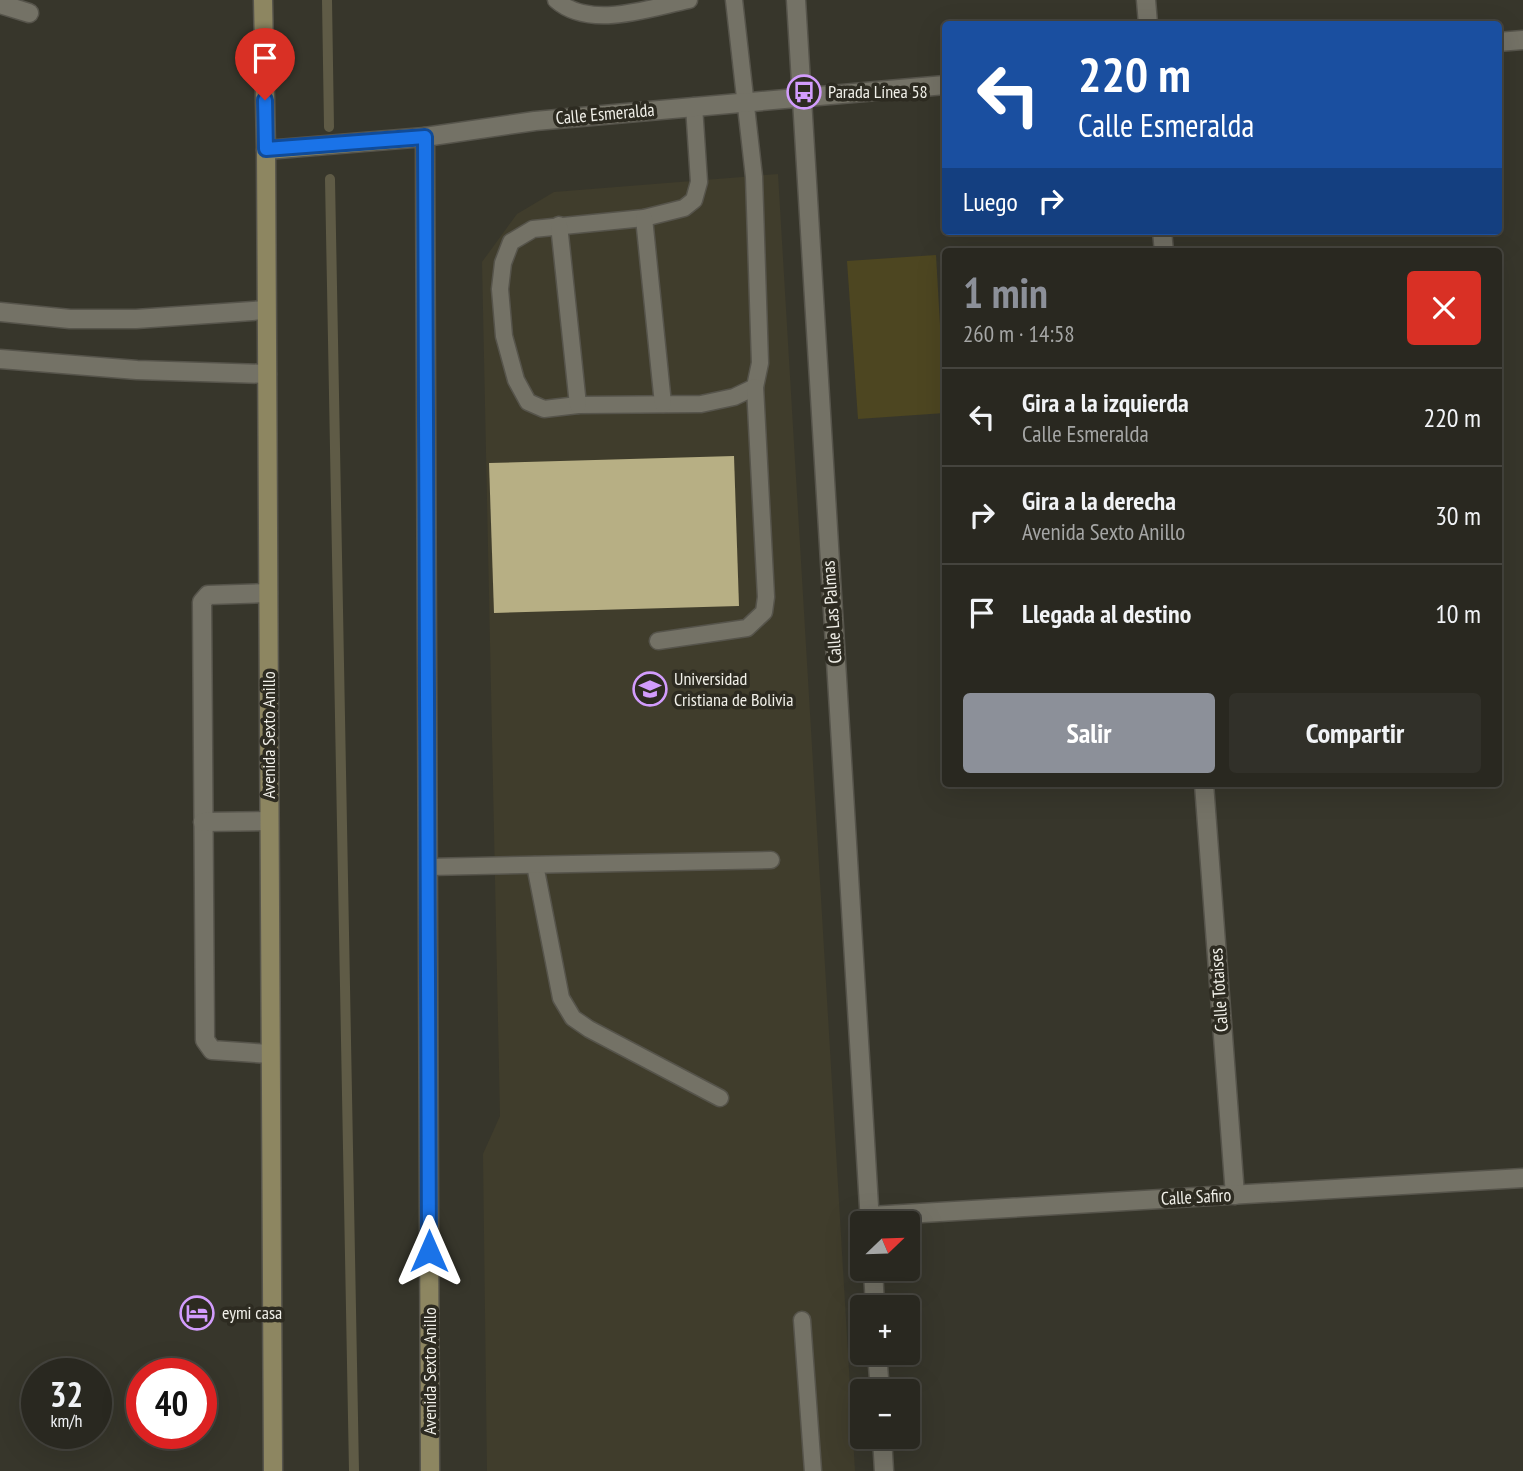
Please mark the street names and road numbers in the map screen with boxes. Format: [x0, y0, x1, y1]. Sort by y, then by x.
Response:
street label: Calle Esmeralda [555, 98, 655, 129]
street label: Calle Las Palmas [816, 560, 847, 664]
street label: Avenida Sexto Anillo [257, 671, 280, 799]
street label: Calle Totaises [1204, 947, 1233, 1033]
street label: Calle Safiro [1160, 1183, 1232, 1210]
street label: Avenida Sexto Anillo [418, 1307, 441, 1435]

